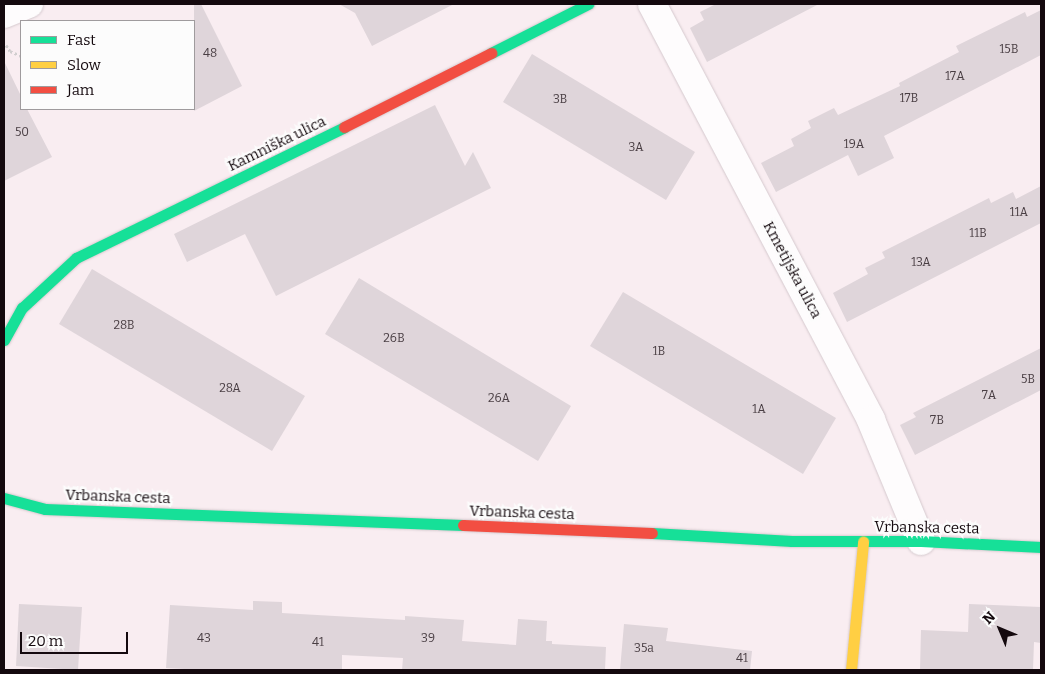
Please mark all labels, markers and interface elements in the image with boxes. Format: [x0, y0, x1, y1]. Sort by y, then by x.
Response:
legend [20, 20, 195, 110]
text: Fast [67, 31, 96, 49]
house number: 15B [999, 43, 1019, 57]
house number: 48 [203, 47, 217, 61]
text: Slow [67, 56, 101, 74]
house number: 17A [945, 70, 965, 84]
text: Jam [67, 81, 94, 99]
house number: 17B [900, 92, 918, 106]
house number: 3B [553, 93, 567, 107]
street label: Kamniška ulica [225, 112, 329, 176]
house number: 50 [15, 126, 29, 140]
house number: 19A [844, 138, 864, 152]
house number: 3A [629, 141, 643, 155]
house number: 11A [1010, 206, 1028, 220]
street label: Kmetijska ulica [759, 218, 825, 322]
house number: 11B [969, 227, 987, 241]
house number: 13A [911, 256, 931, 270]
house number: 28B [113, 319, 135, 333]
house number: 26B [383, 332, 405, 346]
house number: 1B [653, 345, 665, 359]
house number: 5B [1021, 373, 1035, 387]
house number: 28A [219, 382, 241, 396]
house number: 7A [982, 389, 996, 403]
house number: 26A [488, 392, 510, 406]
house number: 1A [752, 403, 766, 417]
house number: 7B [930, 414, 944, 428]
street label: Vrbanska cesta [65, 486, 171, 508]
street label: Vrbanska cesta [469, 502, 575, 524]
street label: Vrbanska cesta [874, 518, 980, 538]
north arrow [975, 604, 1025, 654]
text: N [979, 608, 999, 628]
scale bar [22, 622, 130, 654]
text: 20 m [28, 632, 63, 650]
house number: 43 [197, 632, 211, 646]
house number: 39 [421, 632, 435, 646]
house number: 41 [312, 636, 324, 650]
house number: 35a [634, 642, 654, 656]
house number: 41 [736, 652, 748, 666]

